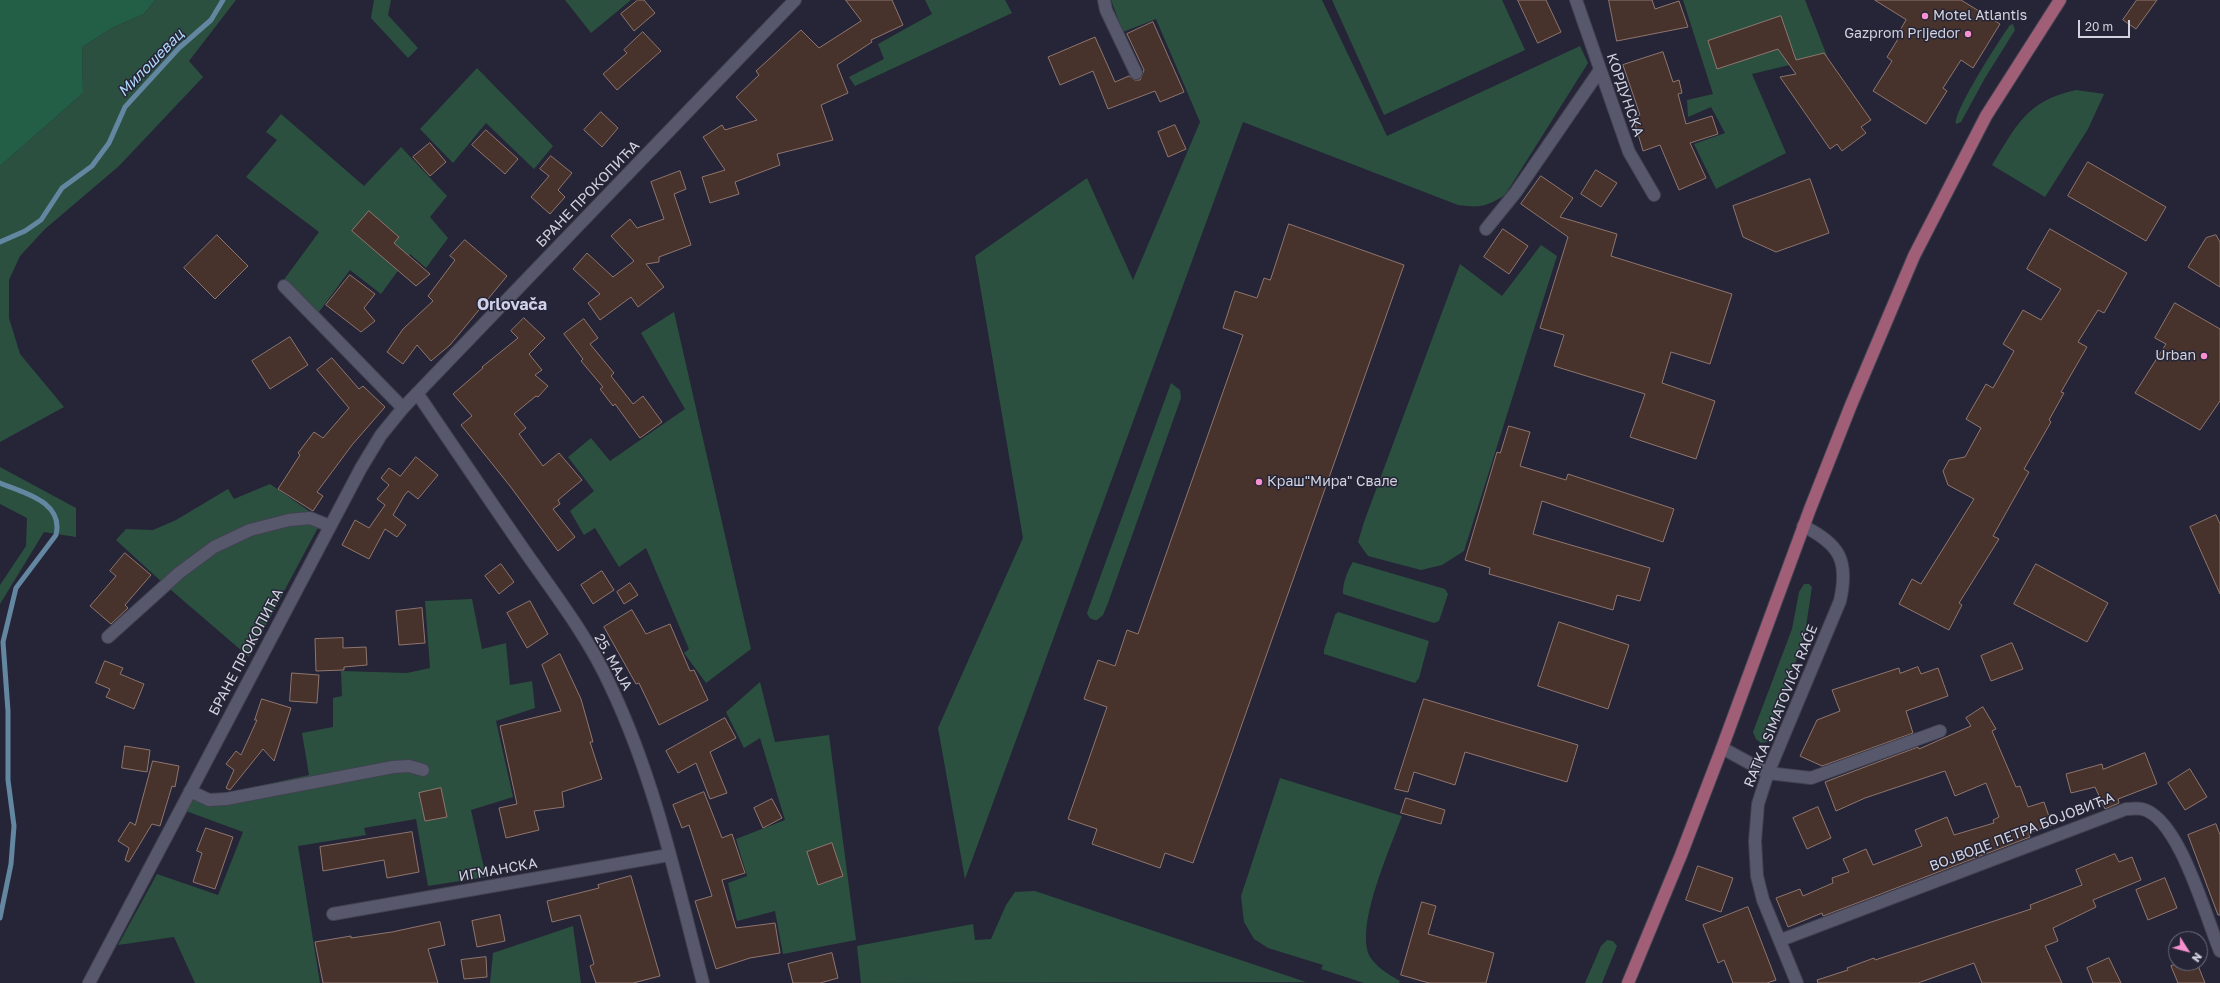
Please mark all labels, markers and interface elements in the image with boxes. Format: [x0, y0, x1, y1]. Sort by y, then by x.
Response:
place label: Motel Atlantis [1933, 8, 2027, 24]
marker: Motel Atlantis [1920, 11, 1930, 21]
scale bar [2080, 12, 2132, 38]
text: 20 m [2085, 19, 2113, 34]
water label: Милошевац [114, 25, 188, 101]
place label: Gazprom Prijedor [1844, 26, 1960, 42]
marker: Gazprom Prijedor [1963, 29, 1973, 39]
street label: КОРДУНСКА [1603, 51, 1647, 139]
street label: БРАНЕ ПРОКОПИЋА [533, 137, 643, 251]
district label: Orlovača [477, 295, 547, 315]
place label: Urban [2155, 348, 2196, 364]
marker: Urban [2199, 351, 2209, 361]
place label: Краш"Мира" Свале [1267, 474, 1398, 490]
marker: Краш"Мира" Свале [1254, 477, 1264, 487]
street label: БРАНЕ ПРОКОПИЋА [205, 586, 287, 718]
street label: RATKA SIMATOVIĆA RAĆE [1741, 622, 1821, 790]
street label: 25. МАЈА [591, 631, 635, 693]
street label: ВОЈВОДЕ ПЕТРА БОЈОВИЋА [1927, 789, 2117, 875]
street label: ИГМАНСКА [457, 855, 539, 885]
north arrow [2168, 931, 2208, 971]
text: N [2190, 951, 2205, 965]

